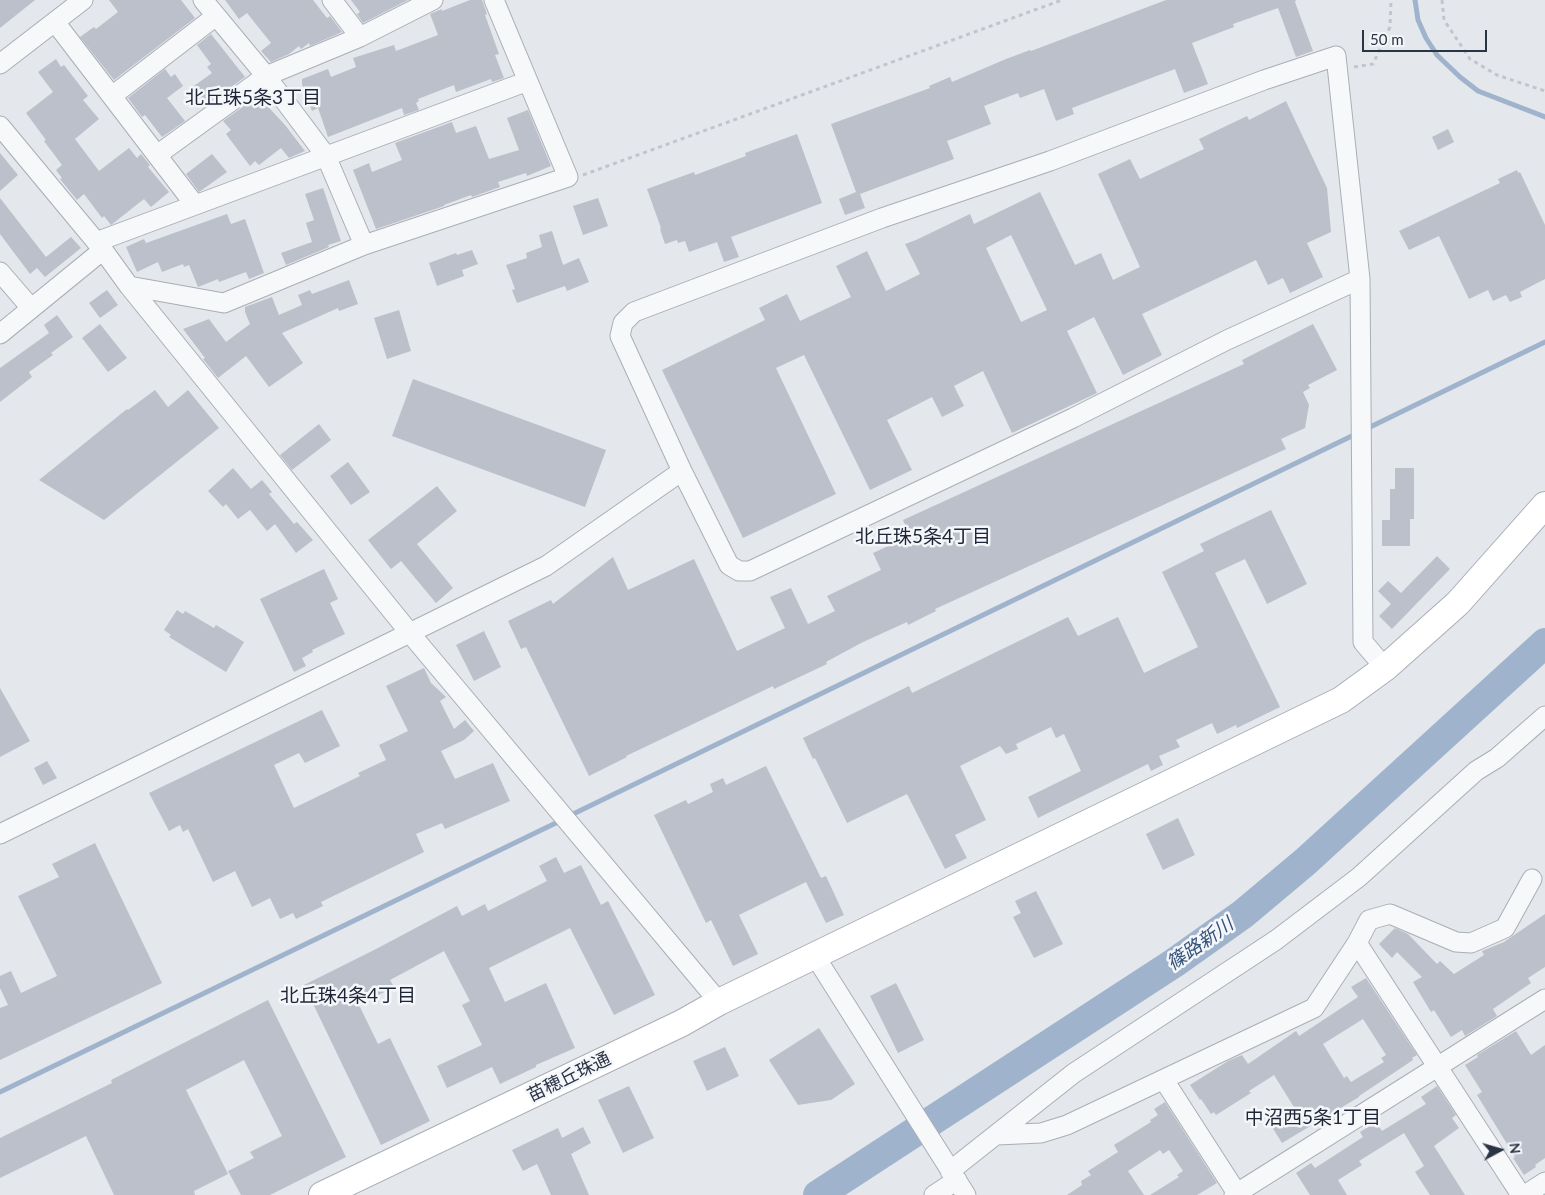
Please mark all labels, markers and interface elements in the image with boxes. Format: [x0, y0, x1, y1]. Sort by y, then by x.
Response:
scale bar [1365, 20, 1490, 52]
text: 50 m [1370, 30, 1404, 48]
district label: 北丘珠5条3丁目 [185, 87, 321, 109]
district label: 北丘珠5条4丁目 [855, 526, 991, 548]
water label: 篠路新川 [1162, 913, 1238, 975]
district label: 北丘珠4条4丁目 [280, 985, 416, 1007]
street label: 苗穂丘珠通 [524, 1048, 614, 1106]
district label: 中沼西5条1丁目 [1245, 1107, 1381, 1129]
north arrow [1475, 1125, 1525, 1175]
text: N [1506, 1142, 1524, 1155]

